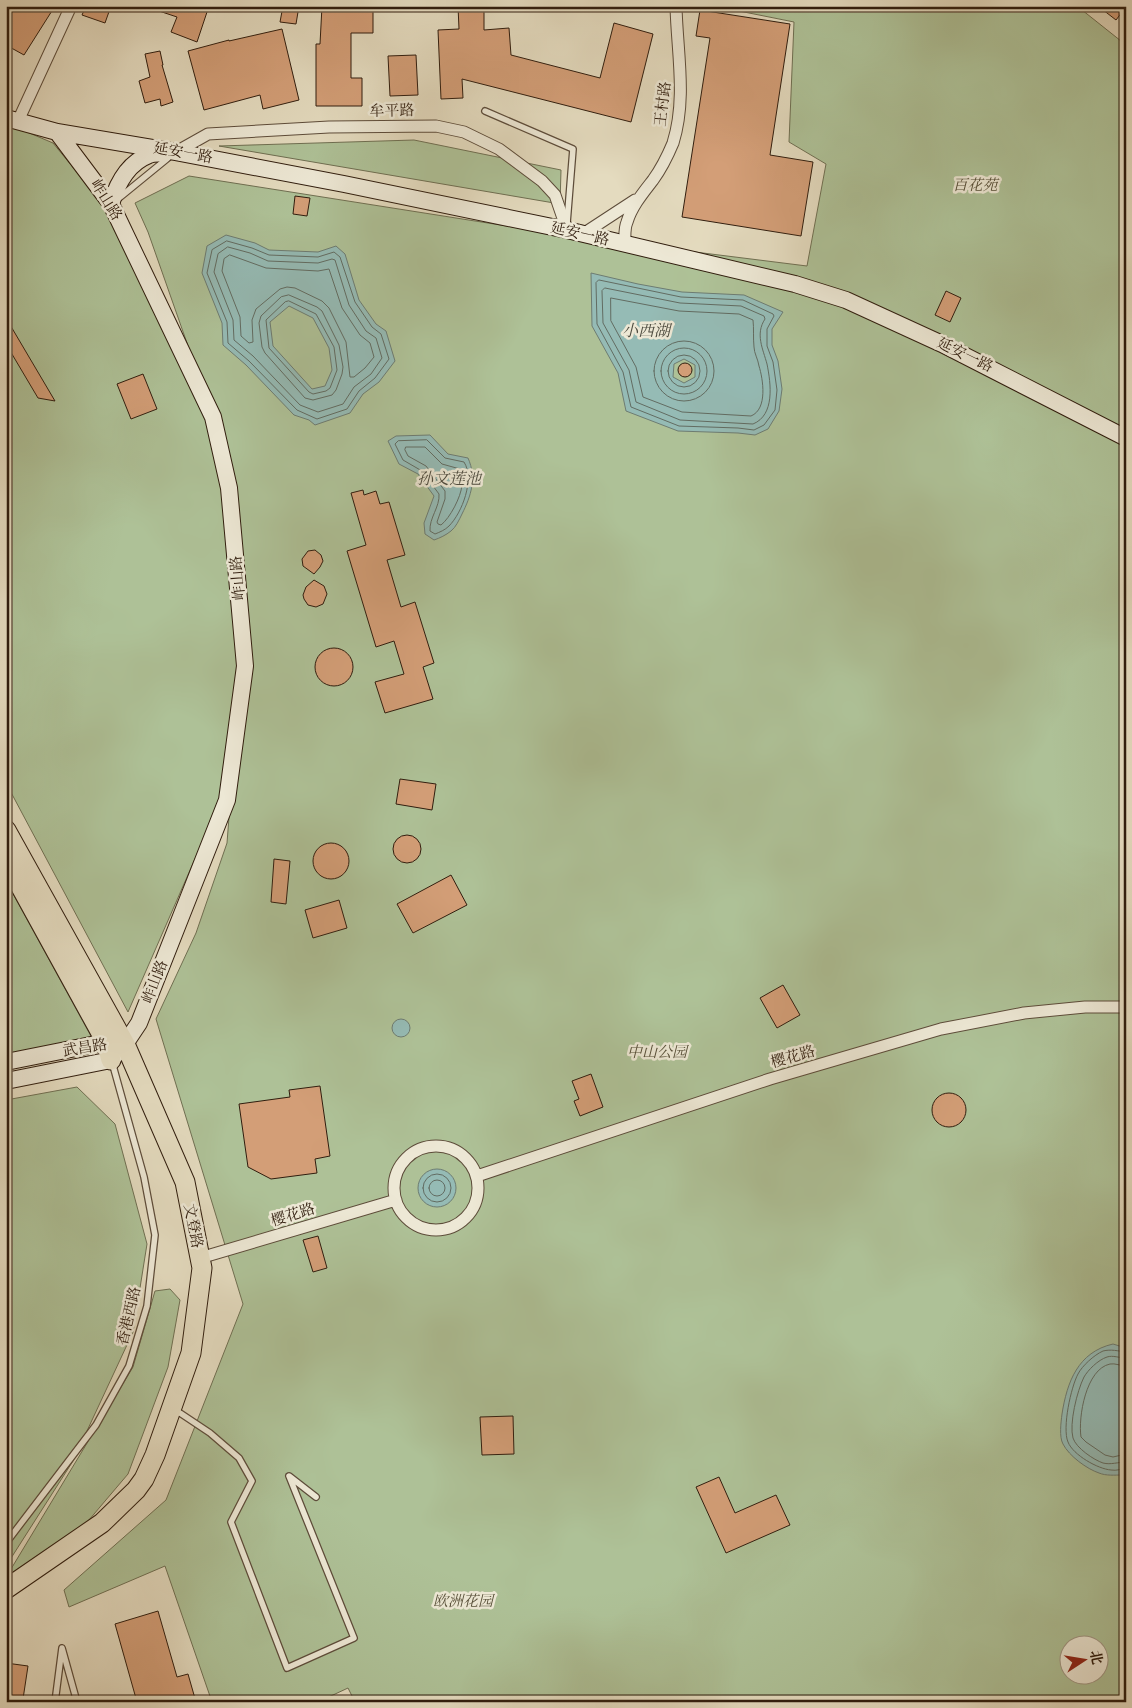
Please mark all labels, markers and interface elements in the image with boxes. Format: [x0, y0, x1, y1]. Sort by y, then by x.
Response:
street label: 王村路 [651, 81, 675, 127]
street label: 牟平路 [369, 101, 415, 121]
street label: 延安一路 [152, 138, 214, 168]
street label: 岞山路 [86, 176, 126, 224]
park label: 百花苑 [952, 176, 999, 195]
street label: 延安一路 [549, 218, 611, 250]
water label: 小西湖 [622, 321, 673, 341]
street label: 延安一路 [934, 333, 996, 377]
water label: 孙文莲池 [417, 469, 483, 489]
street label: 岞山路 [227, 555, 249, 601]
street label: 岞山路 [138, 958, 172, 1006]
street label: 武昌路 [61, 1035, 109, 1061]
street label: 樱花路 [769, 1042, 817, 1072]
park label: 中山公园 [627, 1043, 689, 1062]
street label: 樱花路 [269, 1199, 317, 1231]
street label: 文登路 [179, 1202, 207, 1250]
street label: 香港西路 [113, 1285, 145, 1347]
park label: 欧洲花园 [433, 1592, 495, 1611]
north arrow [1060, 1636, 1110, 1686]
text: 北 [1086, 1649, 1106, 1666]

